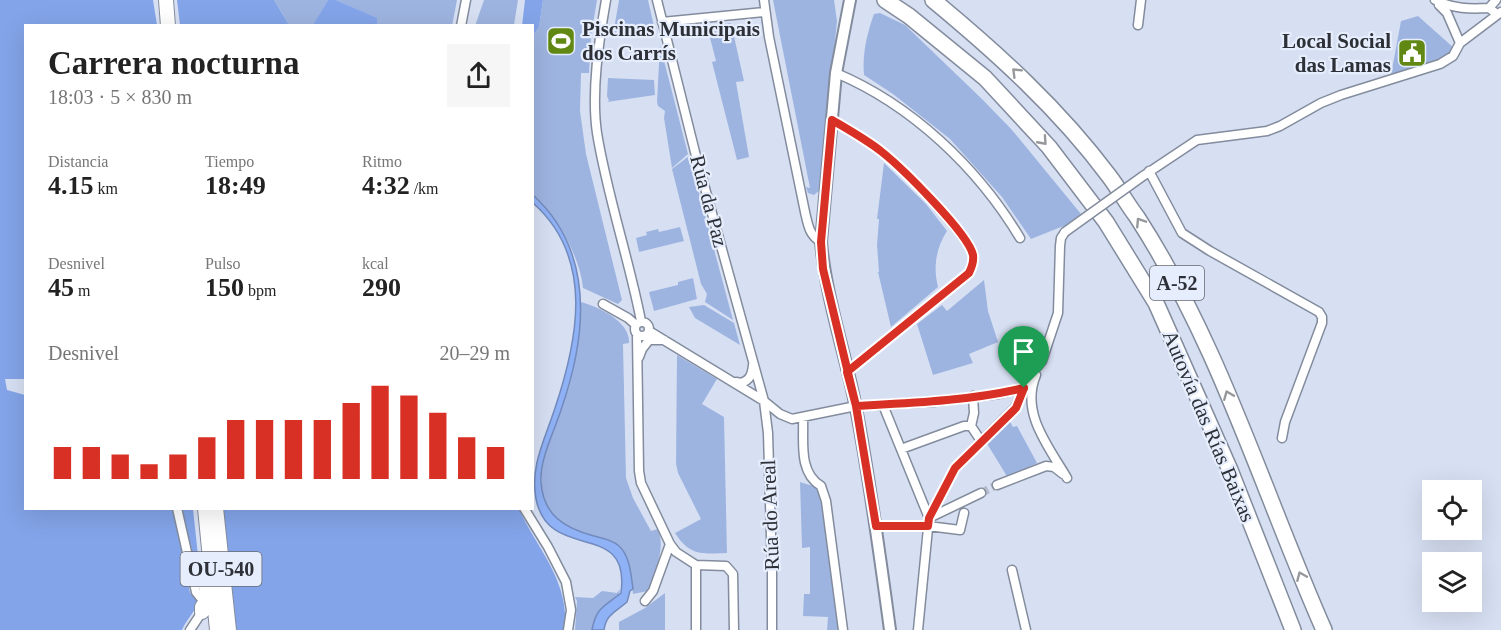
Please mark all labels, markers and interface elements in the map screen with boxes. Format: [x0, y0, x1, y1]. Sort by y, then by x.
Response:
place label: Piscinas Municipais dos Carrís [582, 17, 760, 65]
sports icon: Piscinas Municipais dos Carrís [545, 25, 577, 57]
place label: Local Social das Lamas [1282, 29, 1391, 77]
public building icon: Local Social das Lamas [1396, 37, 1428, 69]
button: share [447, 44, 510, 107]
text: Carrera nocturna [48, 45, 299, 81]
one-way arrow [1012, 69, 1023, 80]
text: 18:03 · 5 × 830 m [48, 86, 192, 108]
one-way arrow [1036, 134, 1047, 145]
street label: Rúa da Paz [685, 152, 733, 250]
text: Distancia [48, 153, 108, 170]
text: Tiempo [205, 153, 254, 170]
text: Ritmo [362, 153, 402, 170]
text: 4.15 [48, 171, 94, 200]
text: 18:49 [205, 171, 266, 200]
text: 4:32 [362, 171, 410, 200]
text: km [94, 180, 118, 197]
text: /km [410, 180, 439, 197]
one-way arrow [1135, 218, 1147, 228]
text: Desnivel [48, 255, 105, 272]
text: Pulso [205, 255, 241, 272]
text: kcal [362, 255, 389, 272]
road number: A-52 [1150, 266, 1204, 300]
text: 45 [48, 273, 74, 302]
text: 150 [205, 273, 244, 302]
text: 290 [362, 273, 401, 302]
text: m [74, 282, 90, 299]
text: bpm [244, 282, 276, 299]
pin [998, 326, 1049, 388]
street label: Autovía das Rías Baixas [1158, 327, 1260, 525]
icon: arrive [1007, 335, 1040, 368]
text: Desnivel [48, 342, 119, 364]
text: 20–29 m [439, 342, 510, 364]
one-way arrow [1223, 391, 1235, 402]
street label: Rúa do Areal [756, 459, 784, 571]
map controls [1422, 480, 1482, 612]
button: locate [1422, 480, 1482, 540]
road number: OU-540 [180, 552, 262, 586]
button: layers [1422, 552, 1482, 612]
one-way arrow [1296, 572, 1308, 583]

